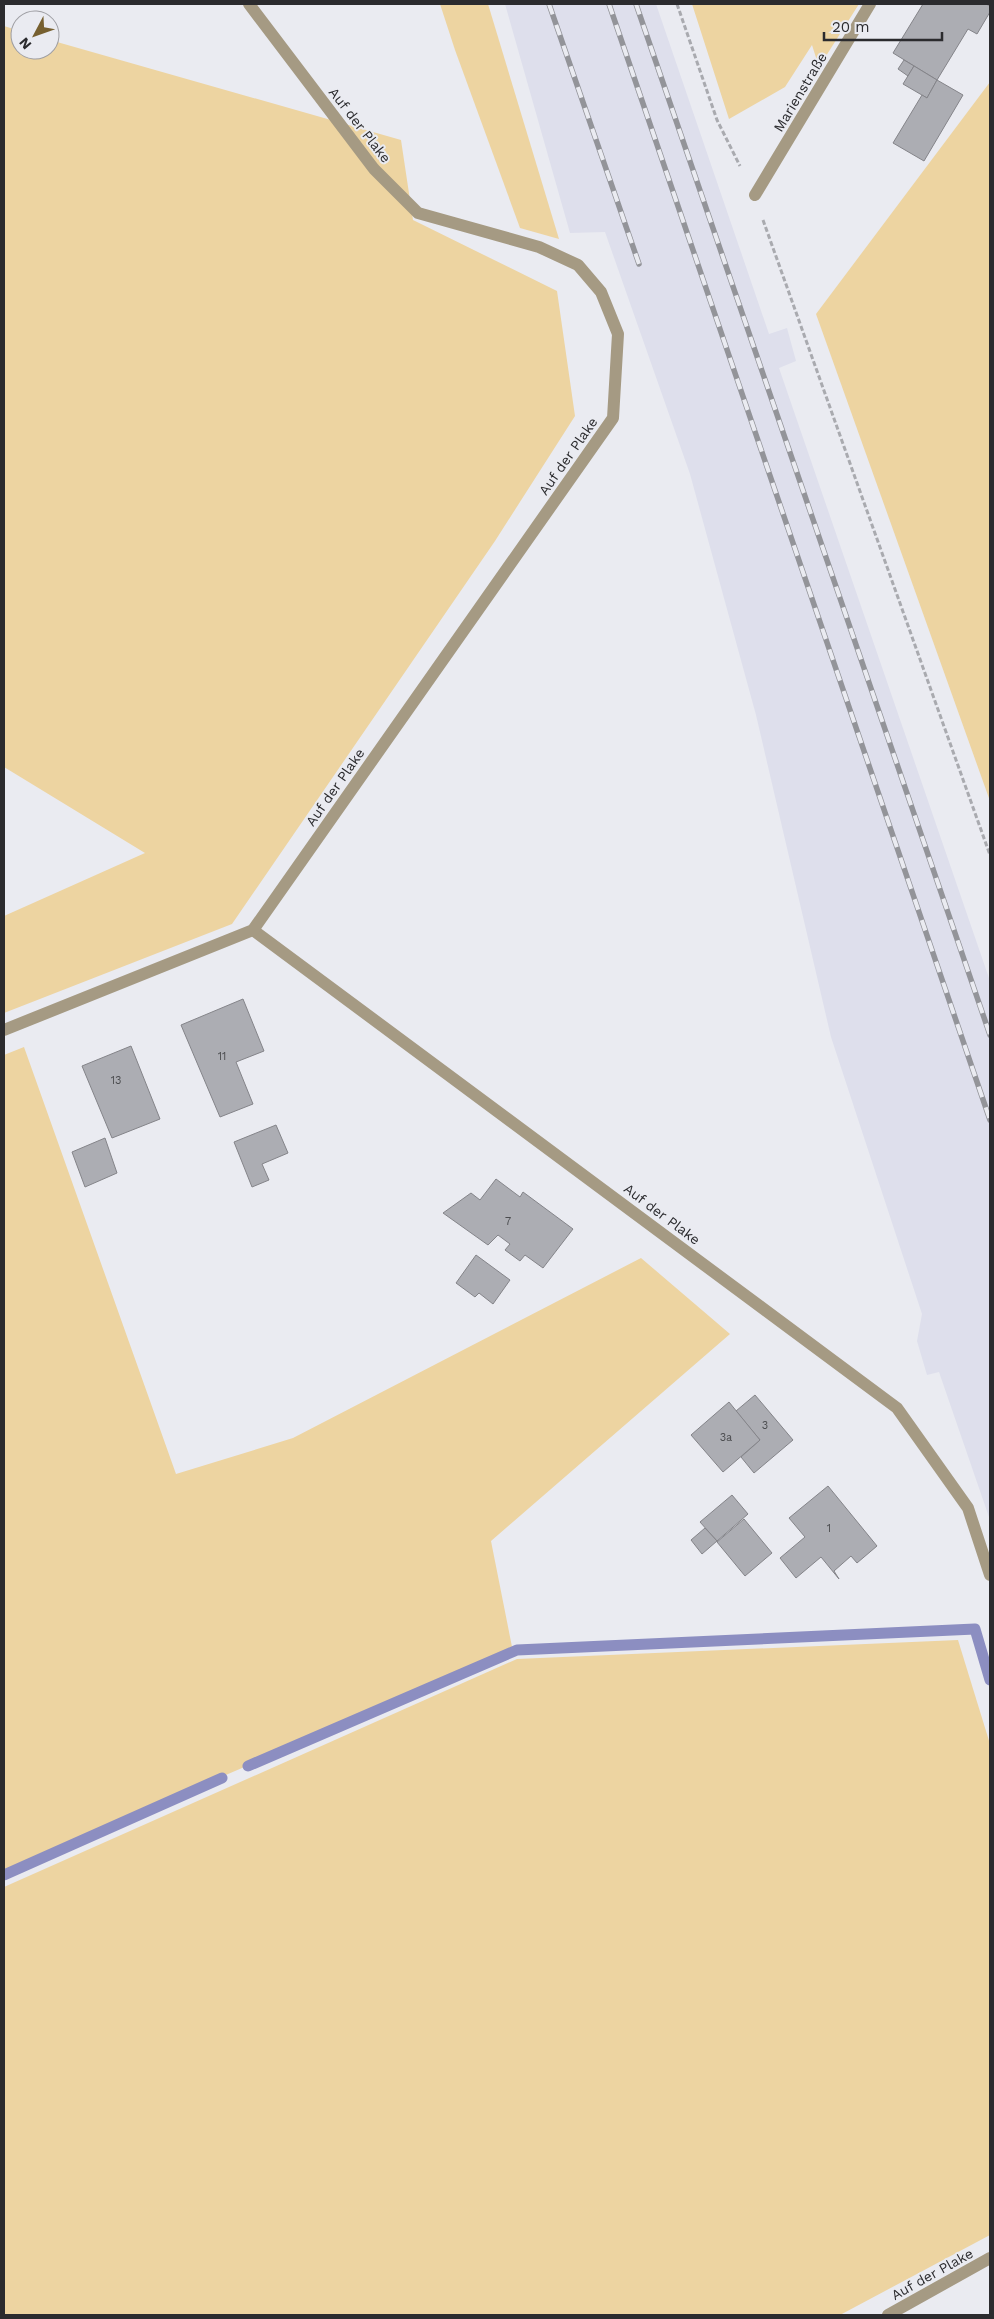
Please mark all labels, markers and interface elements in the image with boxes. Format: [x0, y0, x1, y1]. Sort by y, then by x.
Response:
north arrow [10, 10, 60, 60]
scale bar [824, 10, 942, 42]
text: 20 m [832, 18, 870, 36]
text: N [16, 34, 35, 53]
street label: Marienstraße [770, 50, 830, 134]
street label: Auf der Plake [326, 84, 394, 166]
street label: Auf der Plake [535, 414, 601, 498]
street label: Auf der Plake [302, 745, 368, 829]
house number: 11 [218, 1050, 226, 1063]
house number: 13 [111, 1074, 121, 1087]
street label: Auf der Plake [621, 1180, 703, 1248]
house number: 7 [505, 1215, 511, 1228]
house number: 3 [762, 1419, 768, 1432]
house number: 3a [720, 1431, 732, 1444]
house number: 1 [827, 1522, 831, 1535]
street label: Auf der Plake [888, 2245, 976, 2303]

